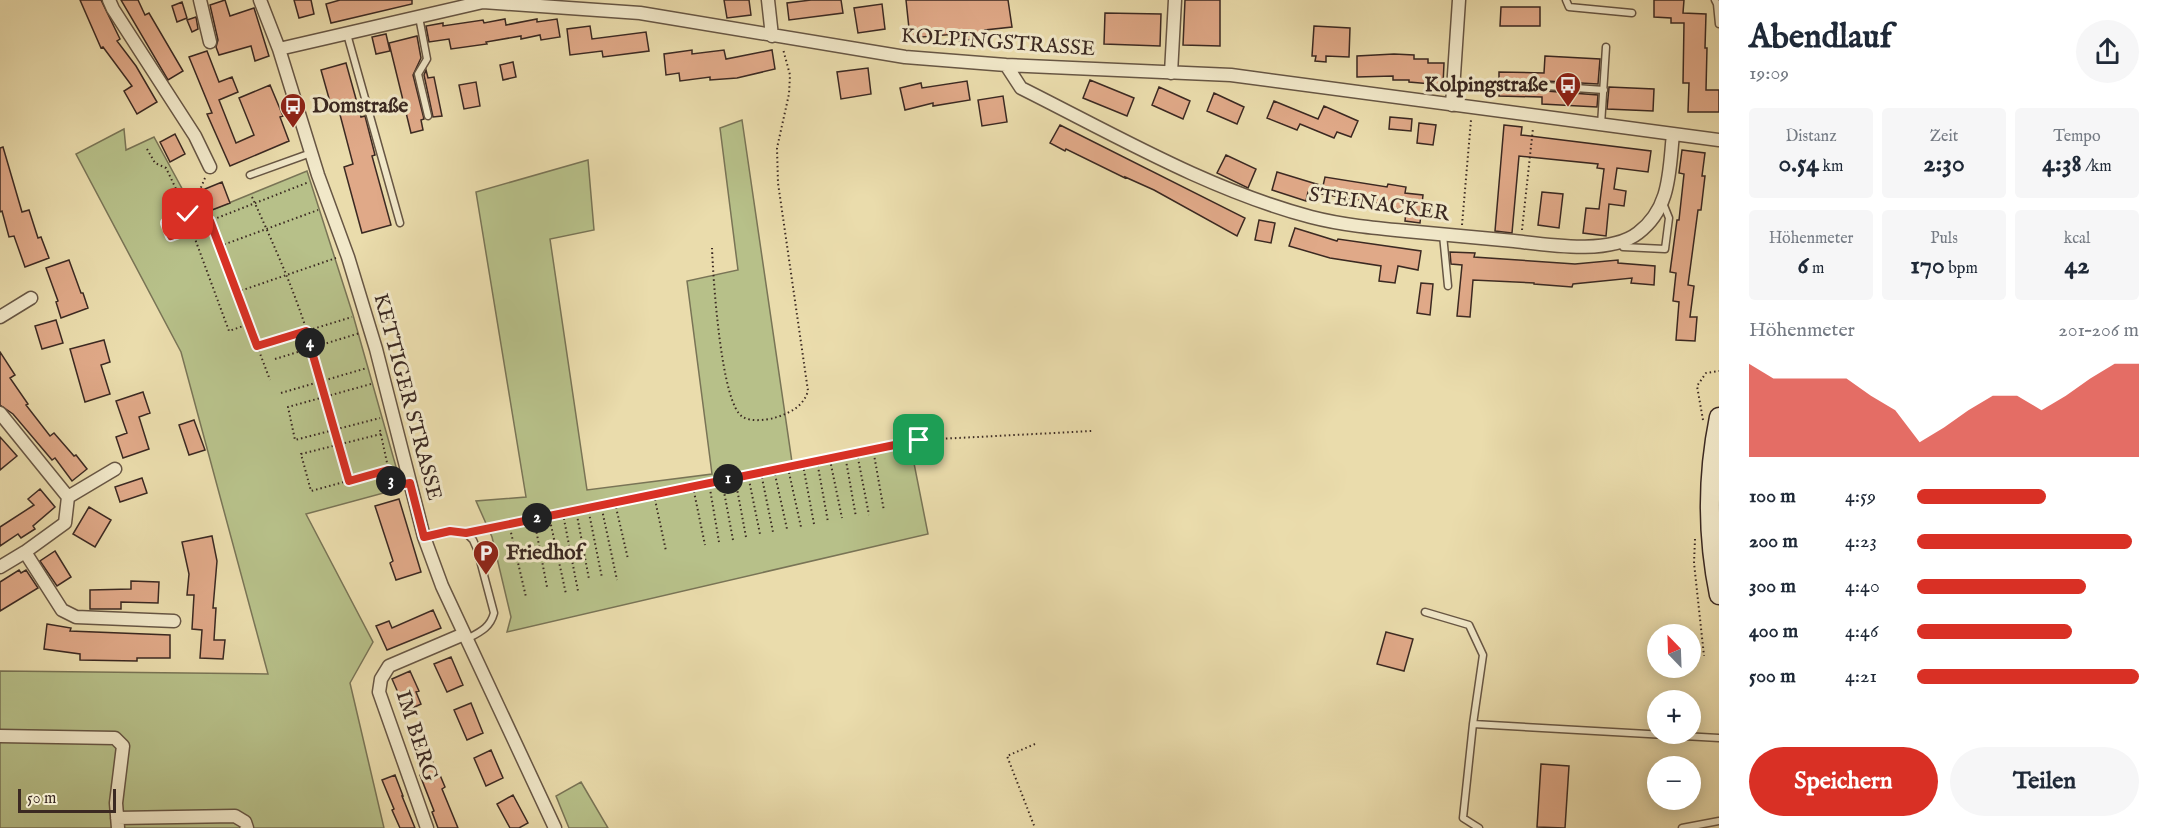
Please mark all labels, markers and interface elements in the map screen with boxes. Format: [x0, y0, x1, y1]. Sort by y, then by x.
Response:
text: Abendlauf [1749, 17, 1892, 59]
button: share [2076, 20, 2139, 83]
street label: KOLPINGSTRASSE [900, 23, 1096, 63]
text: 19:09 [1749, 61, 1789, 86]
bus stop icon: Kolpingstraße [1553, 70, 1583, 108]
place label: Kolpingstraße [1425, 72, 1548, 99]
bus stop icon: Domstraße [278, 91, 308, 129]
place label: Domstraße [312, 93, 409, 120]
text: Distanz [1785, 127, 1837, 147]
text: Zeit [1930, 127, 1958, 147]
text: Tempo [2053, 127, 2101, 147]
text: 0.54 [1779, 147, 1819, 180]
text: 2:30 [1923, 147, 1965, 180]
text: 4:38 [2042, 147, 2082, 180]
text: km [1819, 157, 1843, 177]
text: /km [2082, 157, 2112, 177]
street label: STEINACKER [1307, 182, 1452, 228]
pin [162, 188, 213, 239]
icon: check [171, 197, 204, 230]
text: Höhenmeter [1769, 229, 1853, 249]
text: Puls [1930, 229, 1958, 249]
text: kcal [2064, 229, 2090, 249]
text: 6 [1798, 249, 1809, 282]
text: 170 [1910, 249, 1945, 282]
text: 42 [2065, 249, 2089, 282]
text: m [1809, 259, 1824, 279]
text: bpm [1945, 259, 1978, 279]
street label: KETTIGER STRASSE [366, 290, 448, 504]
text: Höhenmeter [1749, 318, 1855, 343]
text: 201–206 m [2058, 318, 2139, 343]
pin: 4 [295, 328, 325, 358]
text: 4 [306, 333, 314, 353]
pin [893, 414, 944, 465]
icon: arrive [902, 423, 935, 456]
pin: 1 [713, 464, 743, 494]
pin: 3 [376, 466, 406, 496]
text: 1 [725, 469, 731, 489]
text: 3 [388, 471, 394, 491]
text: 100 m [1749, 484, 1796, 509]
text: 4:59 [1845, 484, 1876, 509]
pin: 2 [522, 503, 552, 533]
text: 2 [533, 508, 541, 528]
text: 200 m [1749, 529, 1798, 554]
text: 4:23 [1845, 529, 1877, 554]
parking icon: Friedhof [471, 538, 501, 576]
place label: Friedhof [506, 540, 586, 567]
text: 300 m [1749, 574, 1796, 599]
text: 4:40 [1845, 574, 1880, 599]
text: 400 m [1749, 619, 1798, 644]
text: 4:46 [1845, 619, 1878, 644]
north arrow [1647, 624, 1701, 678]
map controls [1647, 624, 1701, 810]
text: 500 m [1749, 664, 1796, 689]
text: 4:21 [1845, 664, 1877, 689]
street label: IM BERG [389, 687, 443, 785]
button: + [1647, 690, 1701, 744]
button: Speichern [1749, 747, 1938, 816]
button: Teilen [1950, 747, 2139, 816]
button: − [1647, 756, 1701, 810]
scale bar [18, 786, 116, 814]
text: 50 m [27, 789, 56, 809]

